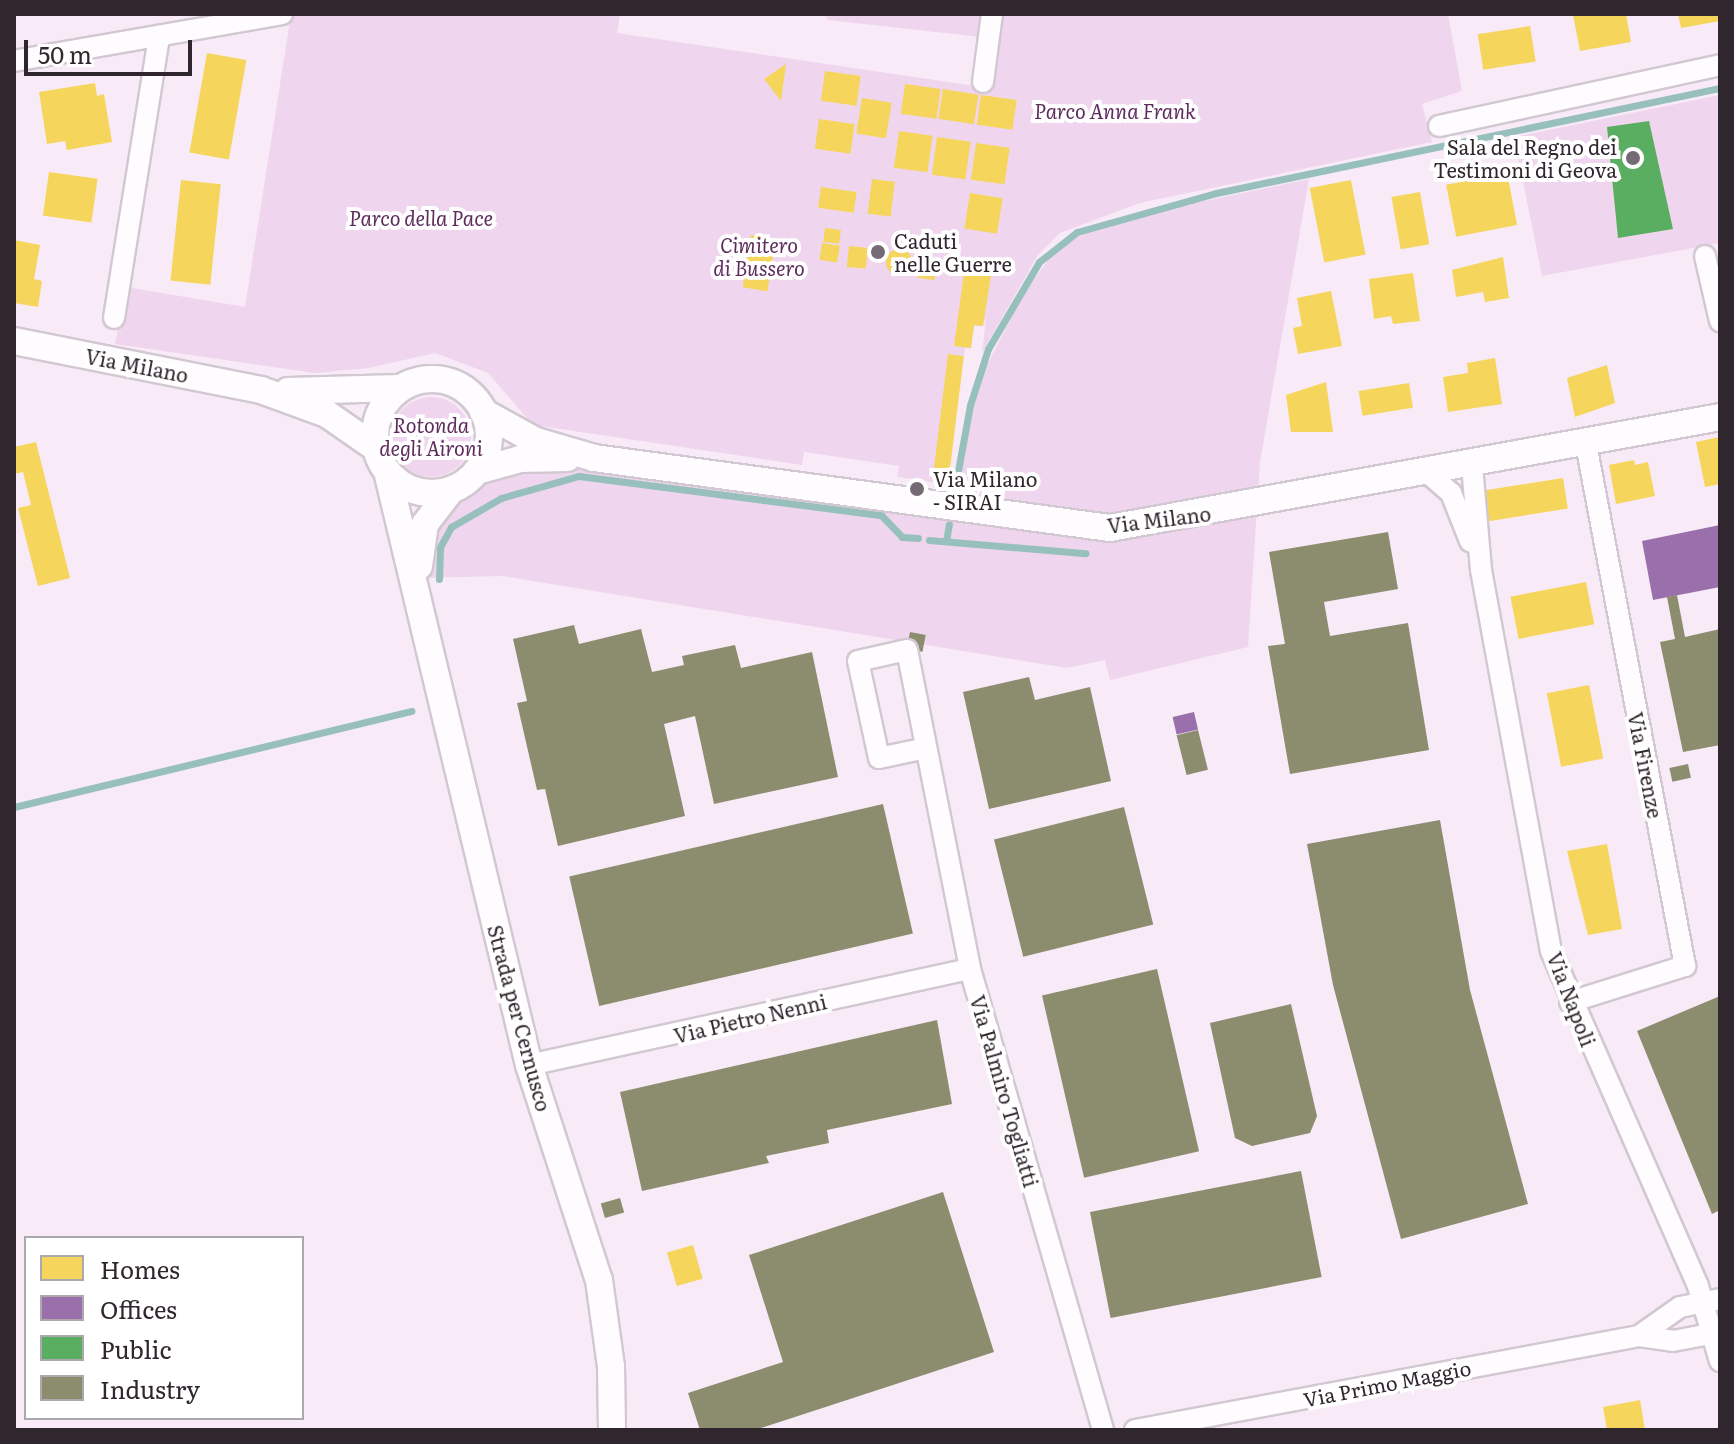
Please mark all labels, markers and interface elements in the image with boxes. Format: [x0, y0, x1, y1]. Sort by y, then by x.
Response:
scale bar [28, 24, 196, 74]
text: 50 m [38, 36, 92, 71]
park label: Parco Anna Frank [1034, 98, 1196, 122]
place label: Sala del Regno dei Testimoni di Geova [1433, 134, 1617, 181]
marker: Sala del Regno dei Testimoni di Geova [1624, 149, 1642, 167]
park label: Parco della Pace [349, 205, 493, 229]
place label: Caduti nelle Guerre [894, 228, 1012, 275]
park label: Cimitero di Bussero [713, 232, 805, 279]
marker: Caduti nelle Guerre [869, 243, 887, 261]
street label: Via Milano [83, 343, 191, 387]
park label: Rotonda degli Aironi [379, 413, 483, 460]
place label: Via Milano - SIRAI [933, 466, 1038, 513]
marker: Via Milano - SIRAI [908, 480, 926, 498]
street label: Via Milano [1106, 501, 1212, 537]
street label: Via Firenze [1624, 710, 1668, 820]
street label: Strada per Cernusco [484, 922, 556, 1114]
street label: Via Napoli [1543, 948, 1601, 1050]
street label: Via Pietro Nenni [671, 989, 829, 1047]
street label: Via Palmiro Togliatti [966, 992, 1044, 1190]
legend [24, 1236, 304, 1420]
text: Homes [100, 1251, 180, 1286]
text: Offices [100, 1291, 177, 1326]
text: Public [100, 1331, 171, 1366]
street label: Via Primo Maggio [1301, 1355, 1473, 1411]
text: Industry [100, 1371, 200, 1406]

